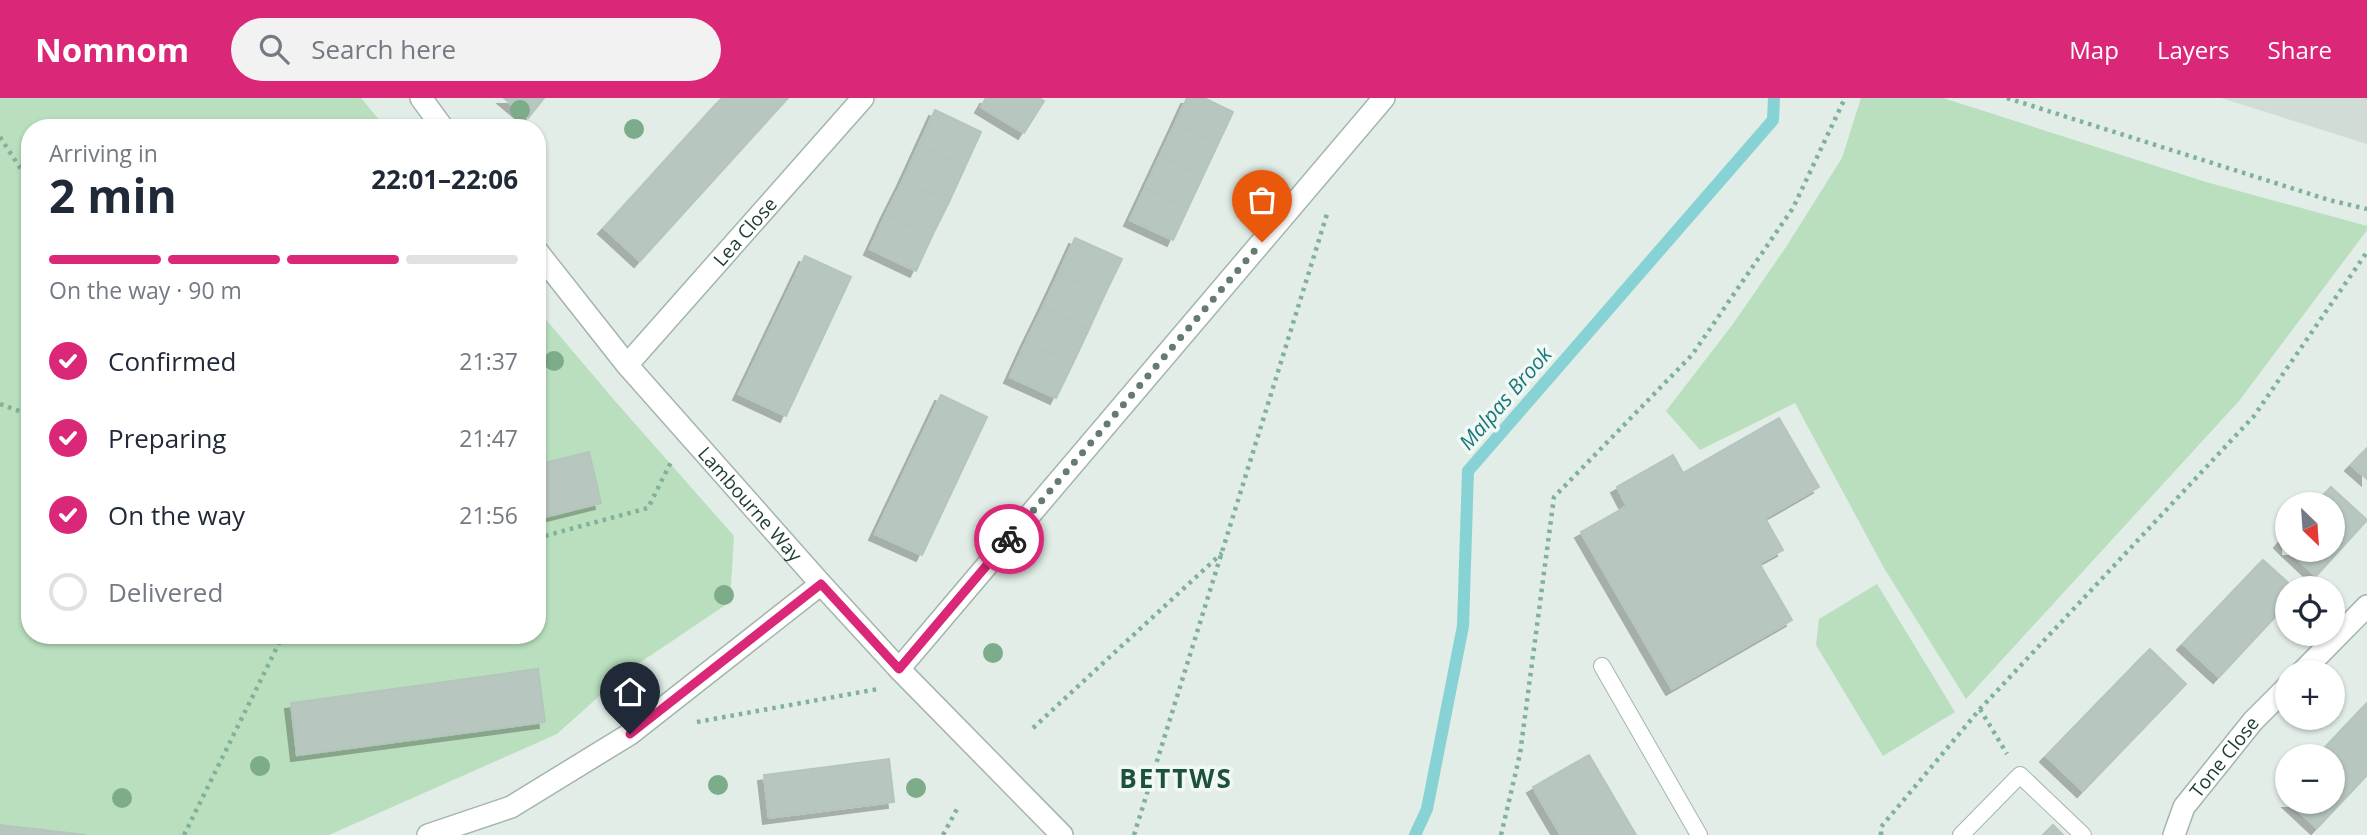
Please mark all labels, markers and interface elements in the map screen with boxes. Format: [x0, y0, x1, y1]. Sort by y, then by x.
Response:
search box [231, 18, 721, 81]
text: Nomnom [35, 27, 189, 72]
icon: search [255, 30, 293, 68]
text: Search here [311, 31, 456, 67]
text: Map [2069, 33, 2119, 66]
text: Layers [2157, 33, 2230, 66]
text: Share [2268, 33, 2332, 66]
text: Arriving in [49, 137, 158, 169]
text: 22:01–22:06 [371, 161, 518, 197]
text: 2 min [49, 164, 177, 226]
pin [1232, 170, 1292, 242]
icon: bag [1243, 181, 1281, 219]
street label: Lea Close [707, 192, 782, 272]
text: On the way · 90 m [49, 274, 242, 306]
water label: Malpas Brook [1452, 340, 1558, 456]
icon: check [49, 342, 87, 380]
text: Confirmed [108, 343, 236, 379]
text: 21:37 [459, 345, 518, 377]
icon: check [49, 419, 87, 457]
text: Preparing [108, 420, 226, 456]
text: 21:47 [459, 422, 518, 454]
street label: Lambourne Way [692, 441, 808, 567]
north arrow [2275, 492, 2345, 562]
map controls [2275, 492, 2345, 814]
icon: check [49, 496, 87, 534]
text: On the way [108, 497, 245, 533]
text: 21:56 [459, 499, 518, 531]
courier [974, 504, 1044, 574]
icon: bike [990, 520, 1028, 558]
text: Delivered [108, 574, 223, 610]
button: locate [2275, 576, 2345, 646]
button: + [2275, 660, 2345, 730]
pin [600, 662, 660, 734]
icon: home [611, 673, 649, 711]
street label: Tone Close [2184, 711, 2265, 803]
button: − [2275, 744, 2345, 814]
district label: BETTWS [1119, 760, 1233, 796]

